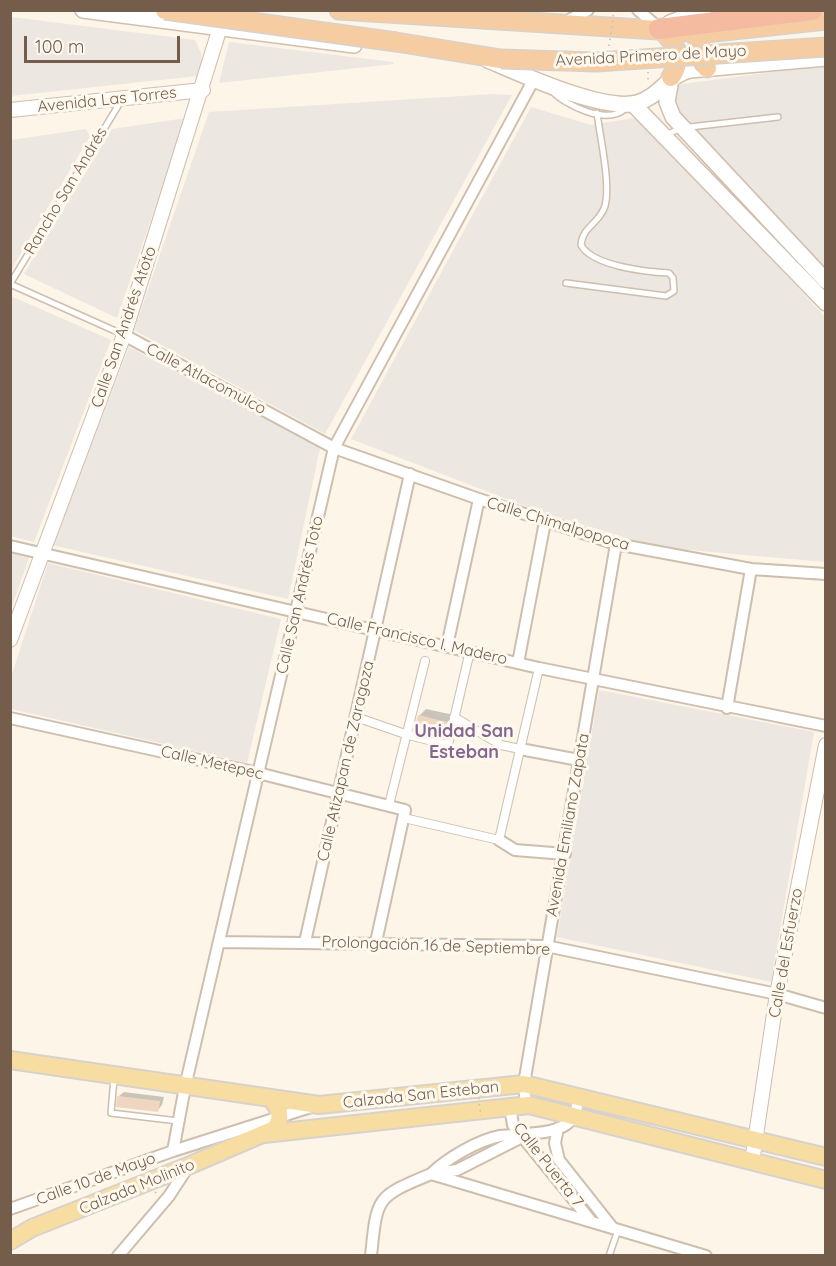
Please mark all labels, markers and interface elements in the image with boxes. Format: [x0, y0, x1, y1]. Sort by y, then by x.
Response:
scale bar [27, 24, 183, 62]
text: 100 m [35, 35, 84, 58]
street label: Avenida Primero de Mayo [555, 41, 747, 71]
street label: Avenida Las Torres [36, 83, 178, 117]
street label: Rancho San Andrés [20, 124, 112, 258]
street label: Calle San Andrés Atoto [87, 244, 161, 410]
street label: Calle Atlacomulco [143, 339, 269, 419]
street label: Calle Chimalpopoca [484, 493, 632, 555]
street label: Calle San Andrés Toto [272, 514, 328, 676]
street label: Calle Francisco I. Madero [325, 609, 509, 669]
street label: Calle Atizapan de Zaragoza [314, 659, 378, 863]
district label: Unidad San Esteban [414, 721, 514, 764]
street label: Avenida Emiliano Zapata [542, 732, 594, 918]
street label: Calle Metepec [159, 742, 265, 784]
street label: Calle del Esfuerzo [765, 887, 807, 1019]
street label: Prolongación 16 de Septiembre [321, 932, 551, 960]
street label: Calzada San Esteban [342, 1077, 500, 1113]
street label: Calle Puerta 7 [509, 1119, 587, 1211]
street label: Calle 10 de Mayo [34, 1149, 158, 1209]
street label: Calzada Molinito [77, 1155, 197, 1219]

